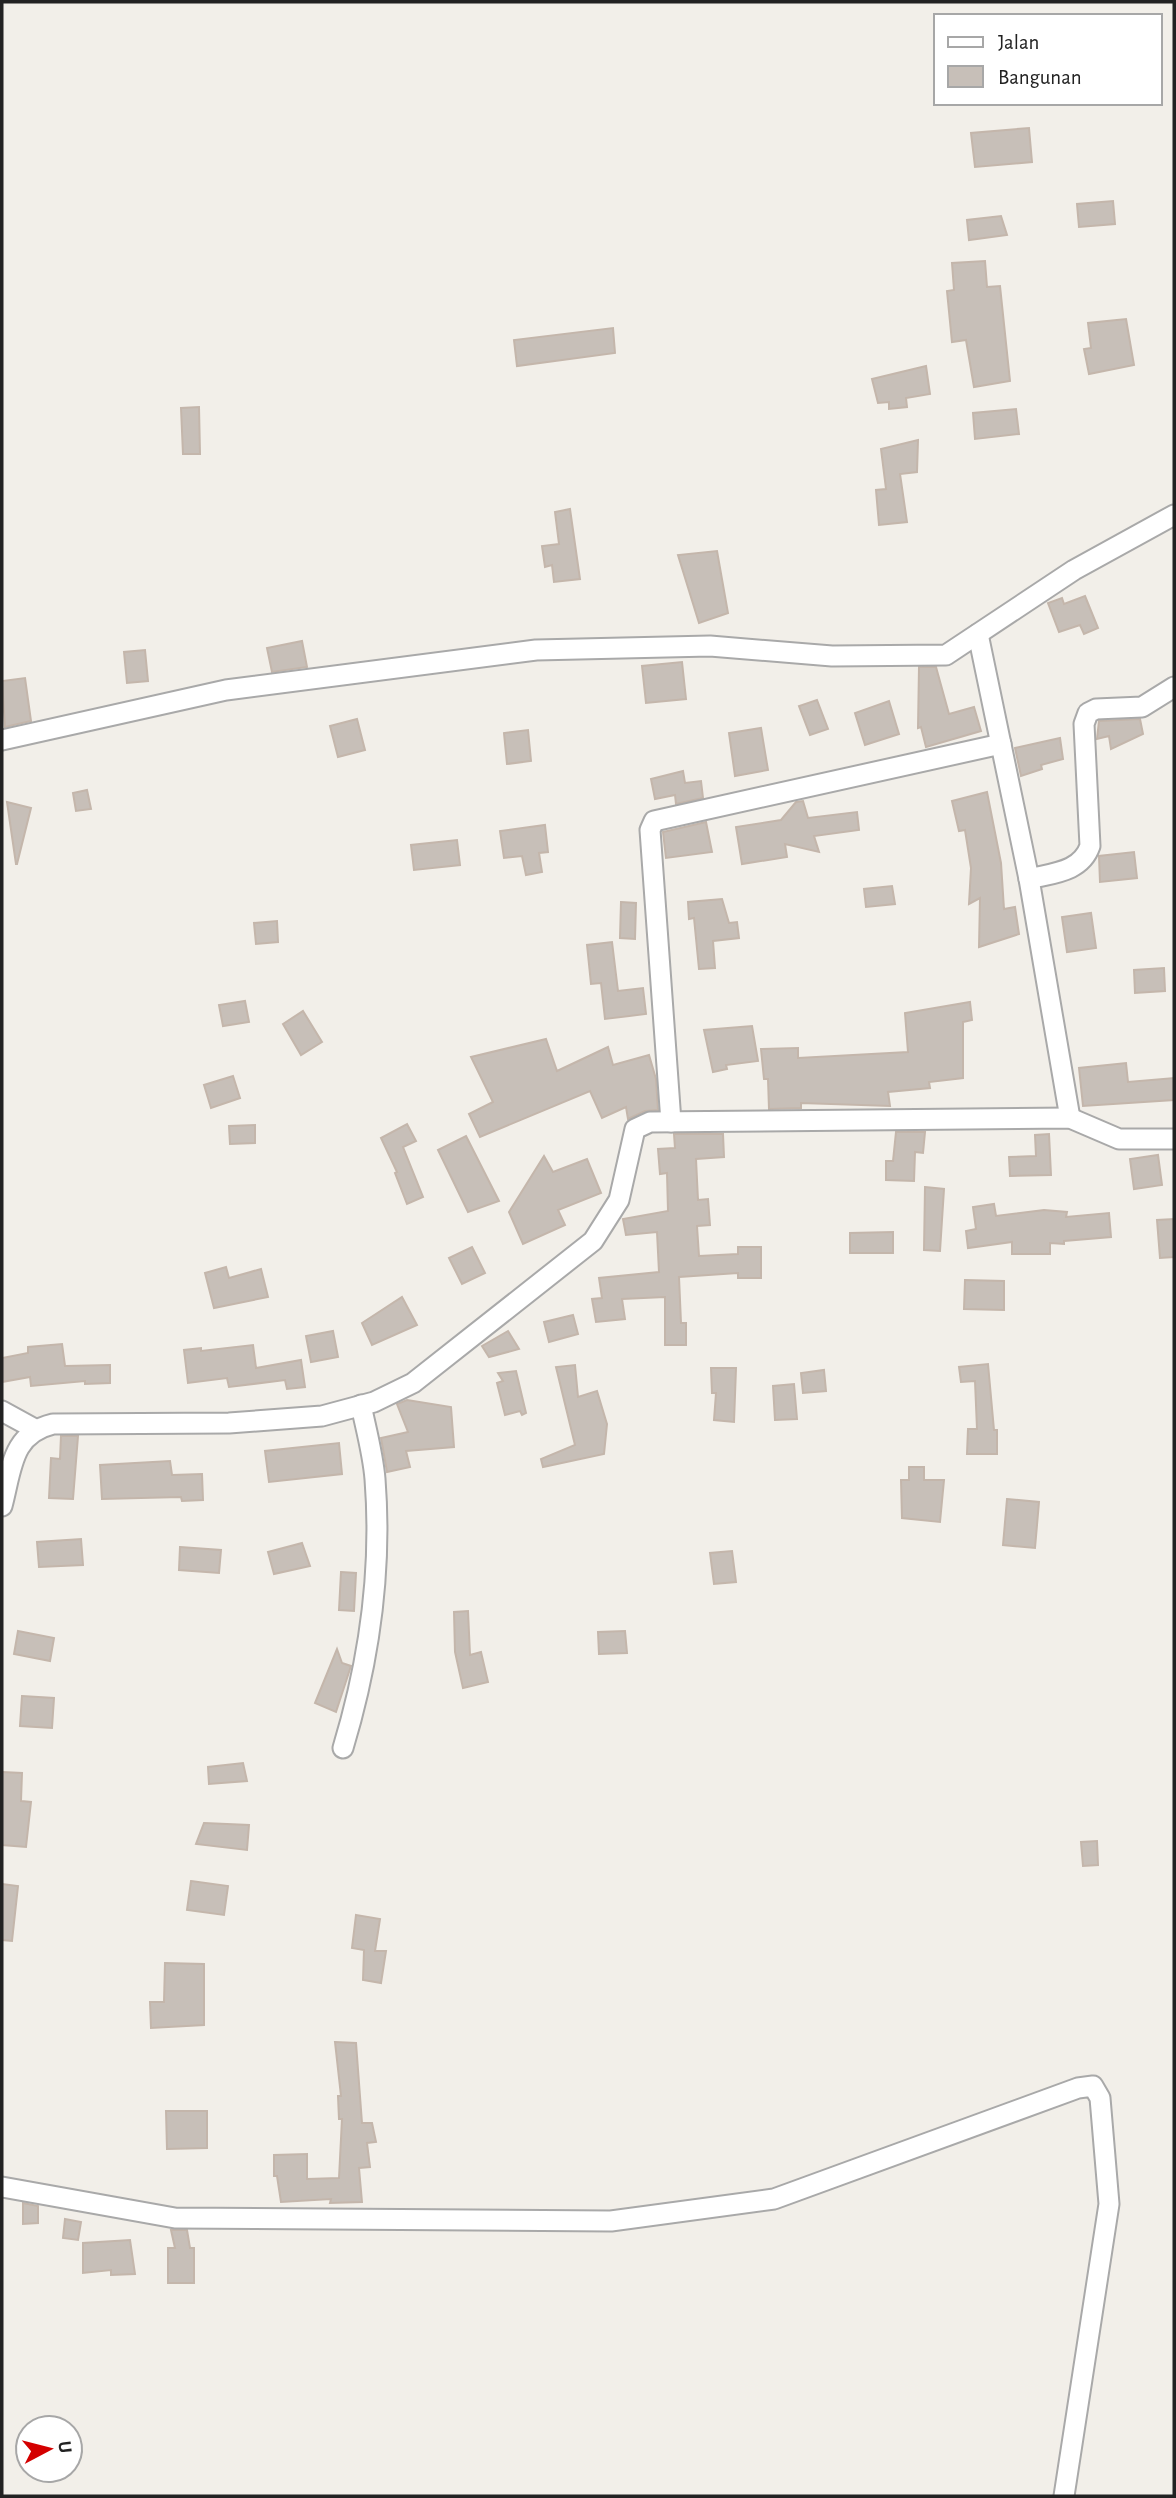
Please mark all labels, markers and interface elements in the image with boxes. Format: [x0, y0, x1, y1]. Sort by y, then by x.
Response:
legend [934, 14, 1162, 105]
text: Jalan [998, 32, 1039, 53]
text: Bangunan [998, 67, 1082, 88]
north arrow [14, 2414, 84, 2484]
text: U [54, 2440, 75, 2454]

